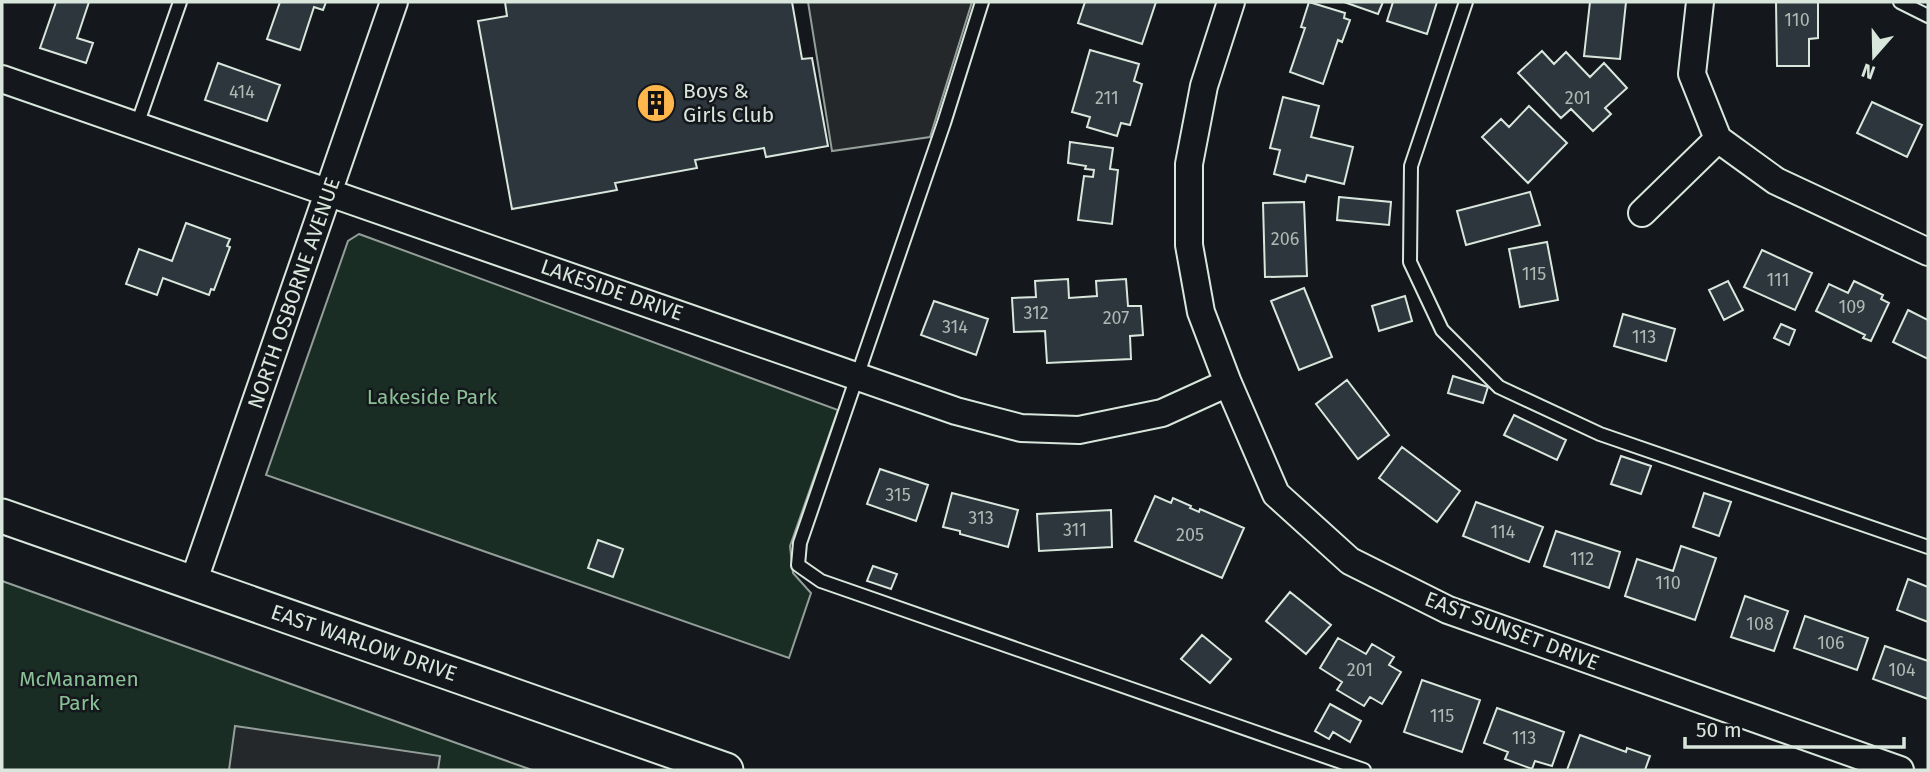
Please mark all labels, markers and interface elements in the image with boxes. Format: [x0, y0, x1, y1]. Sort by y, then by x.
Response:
house number: 110 [1784, 9, 1810, 31]
north arrow [1839, 21, 1909, 91]
text: N [1858, 59, 1878, 84]
place label: Boys & Girls Club [683, 78, 774, 128]
house number: 414 [229, 81, 255, 103]
building icon: Boys & Girls Club [635, 82, 677, 124]
house number: 211 [1095, 87, 1119, 109]
house number: 201 [1565, 87, 1591, 109]
street label: NORTH OSBORNE AVENUE [242, 174, 346, 412]
house number: 206 [1271, 228, 1299, 250]
street label: LAKESIDE DRIVE [537, 253, 687, 327]
house number: 115 [1522, 263, 1546, 285]
house number: 111 [1767, 269, 1789, 291]
house number: 109 [1838, 296, 1866, 318]
house number: 312 [1023, 302, 1049, 324]
house number: 207 [1103, 307, 1129, 329]
house number: 314 [942, 316, 968, 338]
house number: 113 [1632, 326, 1656, 348]
park label: Lakeside Park [367, 384, 497, 410]
house number: 315 [885, 484, 911, 506]
house number: 313 [968, 507, 994, 529]
house number: 311 [1063, 519, 1087, 541]
house number: 114 [1491, 521, 1516, 543]
house number: 205 [1176, 524, 1204, 546]
house number: 112 [1570, 548, 1594, 570]
house number: 110 [1655, 572, 1681, 594]
street label: EAST SUNSET DRIVE [1421, 586, 1603, 676]
street label: EAST WARLOW DRIVE [268, 599, 460, 687]
house number: 108 [1746, 613, 1774, 635]
house number: 106 [1817, 632, 1845, 654]
house number: 201 [1347, 659, 1373, 681]
house number: 104 [1888, 659, 1916, 681]
park label: McManamen Park [19, 666, 139, 716]
house number: 115 [1430, 705, 1454, 727]
scale bar [1685, 706, 1904, 750]
text: 50 m [1696, 717, 1742, 743]
house number: 113 [1512, 727, 1536, 749]

